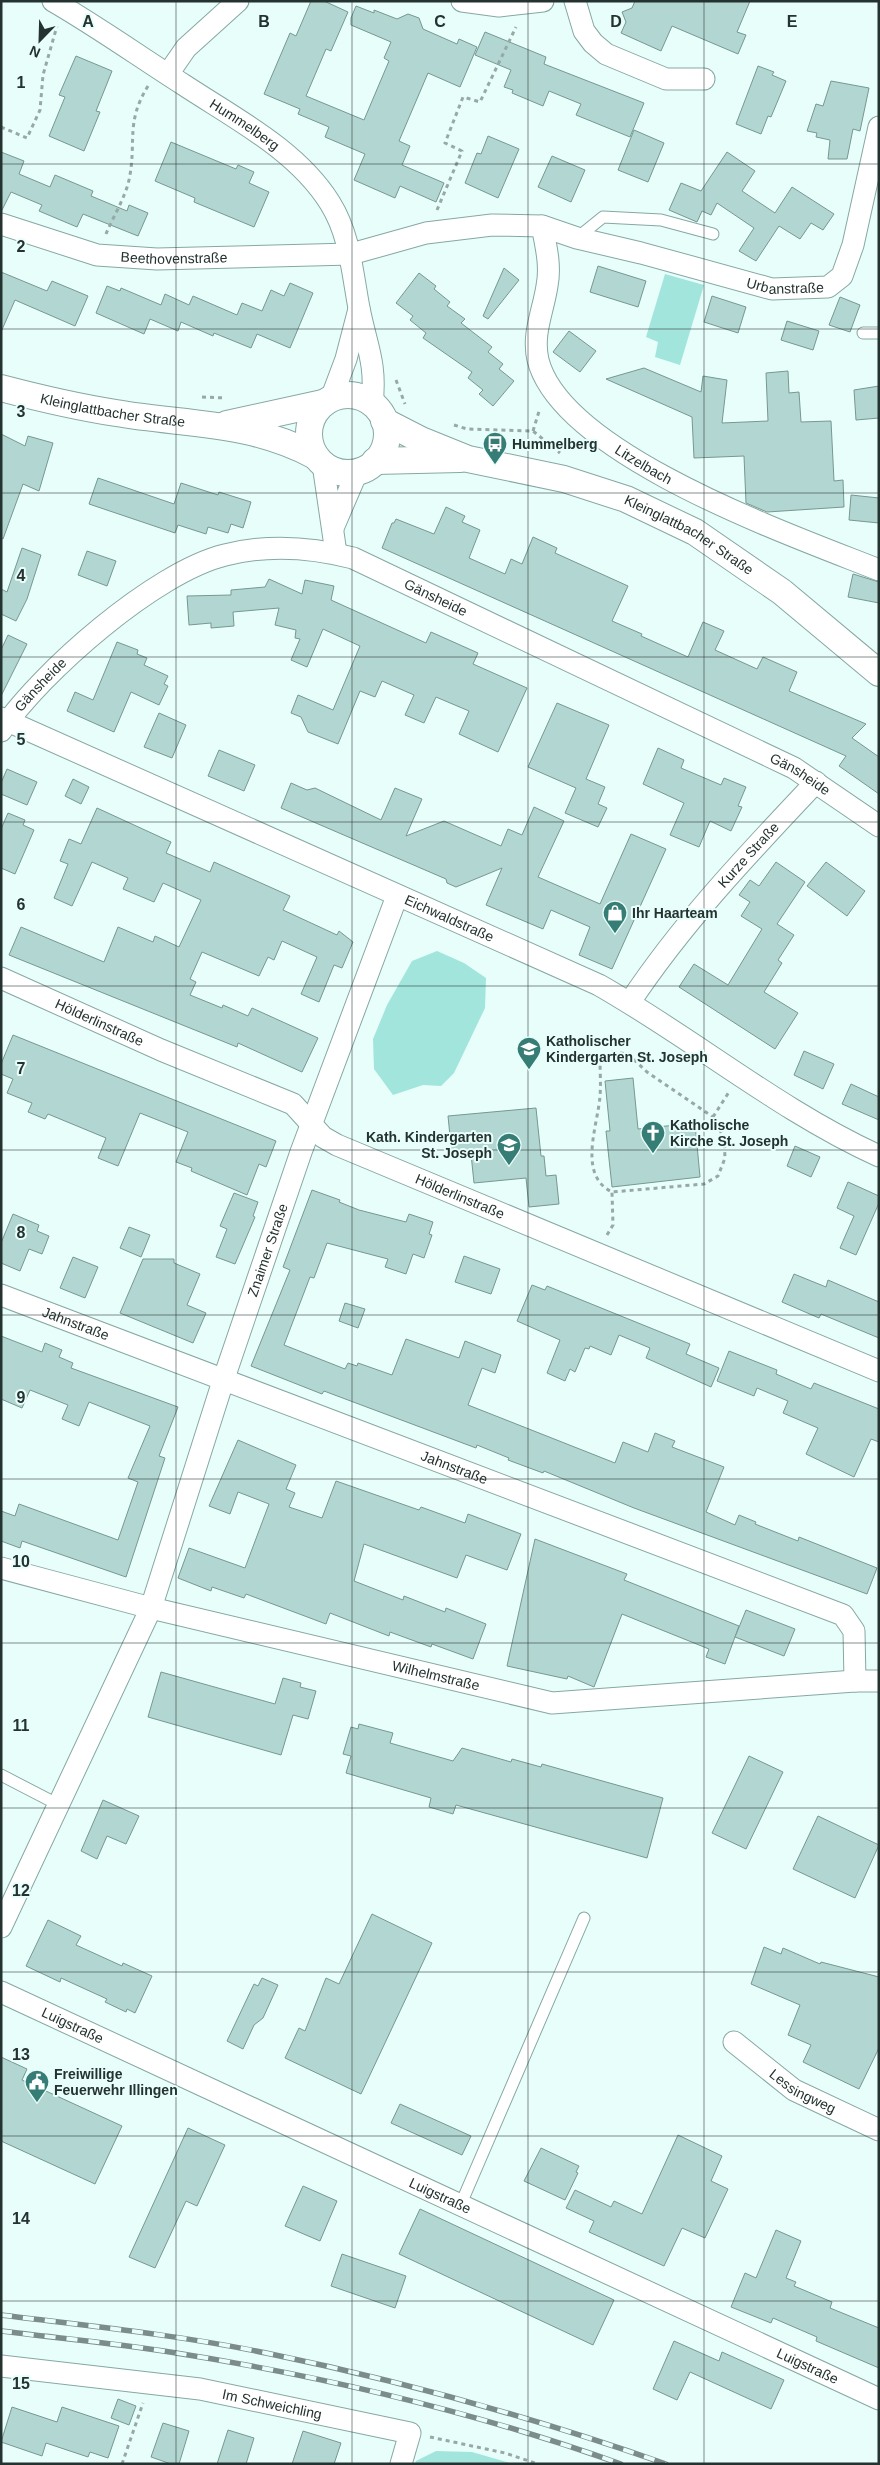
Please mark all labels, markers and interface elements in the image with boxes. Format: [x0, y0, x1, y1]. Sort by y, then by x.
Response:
text: A [82, 13, 94, 30]
text: B [258, 13, 270, 30]
text: C [434, 13, 446, 30]
text: D [610, 13, 622, 30]
text: E [787, 13, 798, 30]
north arrow [15, 15, 65, 65]
text: N [27, 43, 43, 61]
text: 1 [17, 74, 26, 91]
street label: Hummelberg [207, 96, 283, 154]
text: 2 [17, 238, 26, 255]
street label: Beethovenstraße [120, 249, 228, 267]
street label: Urbanstraße [745, 274, 824, 297]
street label: Kleinglattbacher Straße [39, 390, 186, 430]
text: 3 [17, 403, 26, 420]
bus stop icon: Hummelberg [482, 431, 508, 465]
place label: Hummelberg [512, 436, 598, 452]
street label: Litzelbach [612, 441, 675, 487]
street label: Kleinglattbacher Straße [622, 491, 757, 578]
text: 4 [17, 567, 26, 584]
street label: Gänsheide [402, 576, 470, 619]
street label: Gänsheide [11, 654, 70, 715]
text: 5 [17, 731, 26, 748]
street label: Gänsheide [767, 750, 833, 798]
street label: Kurze Straße [715, 819, 782, 891]
street label: Eichwaldstraße [402, 891, 497, 945]
text: 6 [17, 896, 26, 913]
shop icon: Ihr Haarteam [602, 900, 628, 934]
place label: Ihr Haarteam [632, 905, 718, 921]
street label: Hölderlinstraße [53, 996, 146, 1049]
place label: Katholischer Kindergarten St. Joseph [546, 1033, 708, 1065]
school or university icon: Katholischer Kindergarten St. Joseph [516, 1036, 542, 1070]
text: 7 [17, 1060, 26, 1077]
place label: Katholische Kirche St. Joseph [670, 1117, 788, 1149]
church icon: Katholische Kirche St. Joseph [640, 1120, 666, 1154]
place label: Kath. Kindergarten St. Joseph [366, 1129, 492, 1161]
school or university icon: Kath. Kindergarten St. Joseph [496, 1132, 522, 1166]
street label: Hölderlinstraße [413, 1171, 507, 1222]
street label: Znaimer Straße [244, 1201, 291, 1299]
text: 8 [17, 1224, 26, 1241]
street label: Jahnstraße [40, 1303, 112, 1343]
text: 9 [17, 1389, 26, 1406]
street label: Jahnstraße [419, 1447, 490, 1487]
text: 10 [12, 1553, 30, 1570]
street label: Wilhelmstraße [390, 1657, 481, 1694]
text: 11 [13, 1717, 30, 1734]
text: 12 [12, 1882, 30, 1899]
street label: Luigstraße [39, 2004, 106, 2046]
text: 13 [12, 2046, 30, 2063]
place label: Freiwillige Feuerwehr Illingen [54, 2066, 178, 2098]
street label: Lessingweg [766, 2066, 838, 2116]
public building icon: Freiwillige Feuerwehr Illingen [24, 2069, 50, 2103]
street label: Luigstraße [407, 2174, 474, 2217]
text: 14 [12, 2210, 30, 2227]
street label: Luigstraße [774, 2345, 841, 2387]
text: 15 [12, 2375, 30, 2392]
street label: Im Schweichling [221, 2386, 323, 2422]

